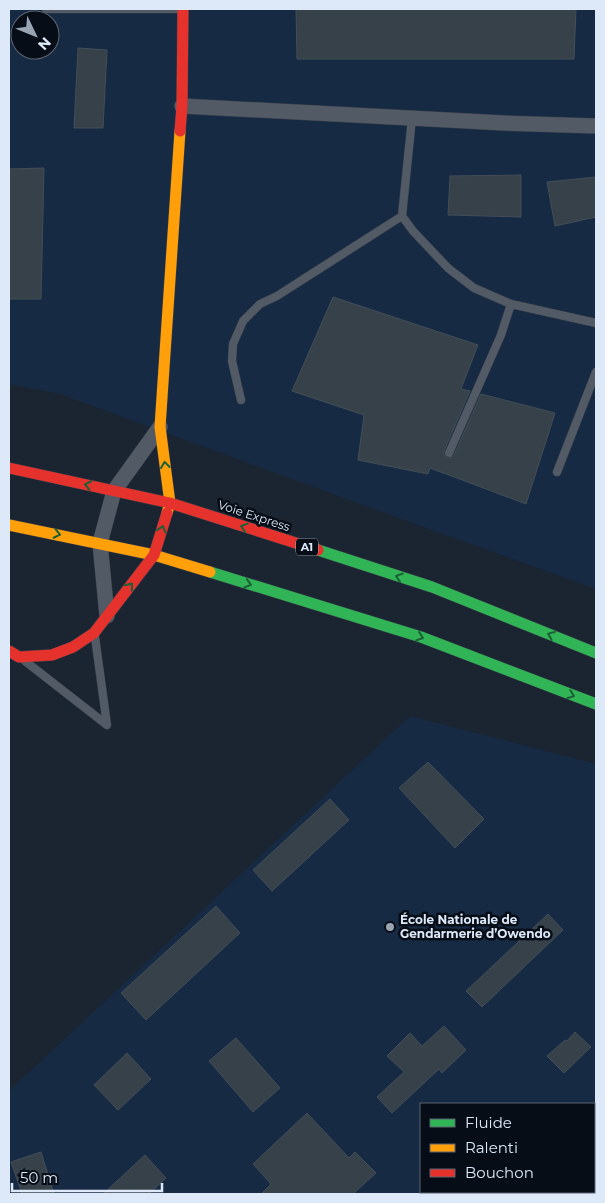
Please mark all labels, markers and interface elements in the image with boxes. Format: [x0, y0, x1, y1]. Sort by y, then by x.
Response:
north arrow [10, 10, 60, 60]
text: N [34, 34, 55, 54]
one-way arrow [160, 461, 171, 469]
one-way arrow [83, 480, 92, 491]
street label: Voie Express [216, 497, 292, 534]
one-way arrow [241, 523, 249, 533]
one-way arrow [156, 526, 166, 534]
one-way arrow [52, 529, 61, 539]
road number: A1 [296, 538, 318, 556]
one-way arrow [396, 572, 404, 582]
one-way arrow [243, 578, 251, 588]
one-way arrow [125, 583, 133, 592]
one-way arrow [547, 630, 556, 641]
one-way arrow [415, 631, 423, 641]
one-way arrow [567, 689, 575, 699]
place label: École Nationale de Gendarmerie d’Owendo [400, 912, 551, 941]
marker: École Nationale de Gendarmerie d’Owendo [384, 921, 396, 933]
legend [420, 1103, 595, 1193]
text: Fluide [465, 1113, 512, 1132]
text: Ralenti [465, 1138, 518, 1157]
scale bar [12, 1160, 162, 1192]
text: Bouchon [465, 1163, 534, 1182]
text: 50 m [20, 1168, 58, 1187]

